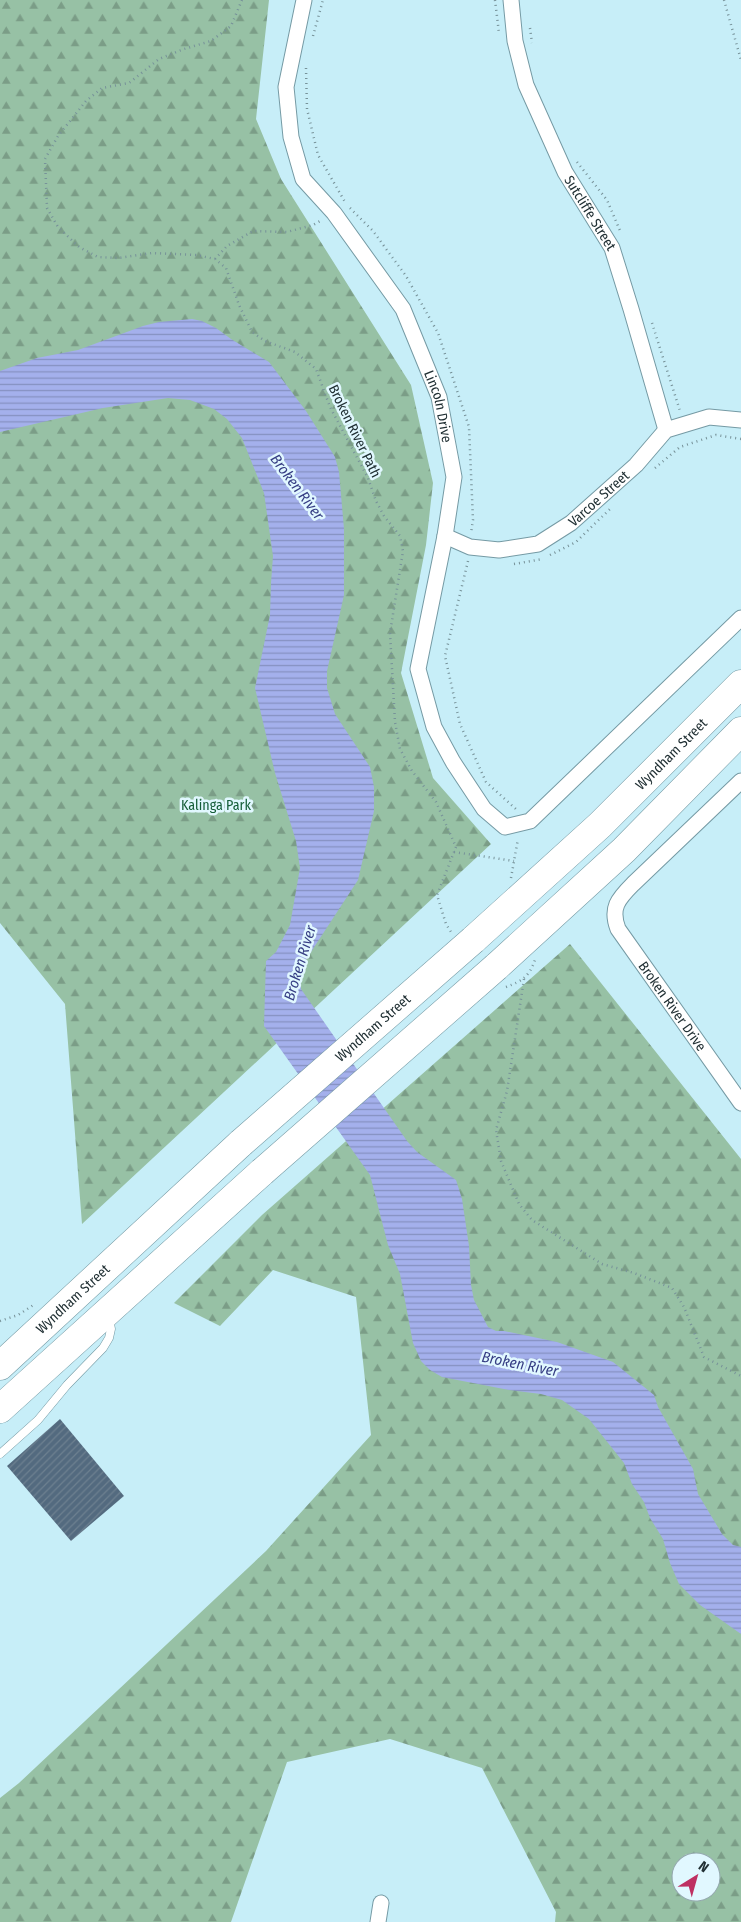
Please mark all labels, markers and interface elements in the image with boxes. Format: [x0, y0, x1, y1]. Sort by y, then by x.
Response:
street label: Sutcliffe Street [560, 173, 620, 254]
street label: Lincoln Drive [420, 368, 455, 444]
street label: Broken River Path [325, 382, 384, 480]
water label: Broken River [266, 451, 328, 524]
street label: Varcoe Street [565, 467, 633, 530]
street label: Wyndham Street [632, 714, 711, 794]
park label: Kalinga Park [181, 797, 251, 814]
water label: Broken River [280, 923, 320, 1003]
street label: Broken River Drive [635, 958, 710, 1054]
street label: Wyndham Street [332, 990, 414, 1066]
street label: Wyndham Street [33, 1261, 114, 1337]
water label: Broken River [480, 1348, 561, 1380]
north arrow [671, 1852, 721, 1902]
text: N [695, 1858, 712, 1876]

